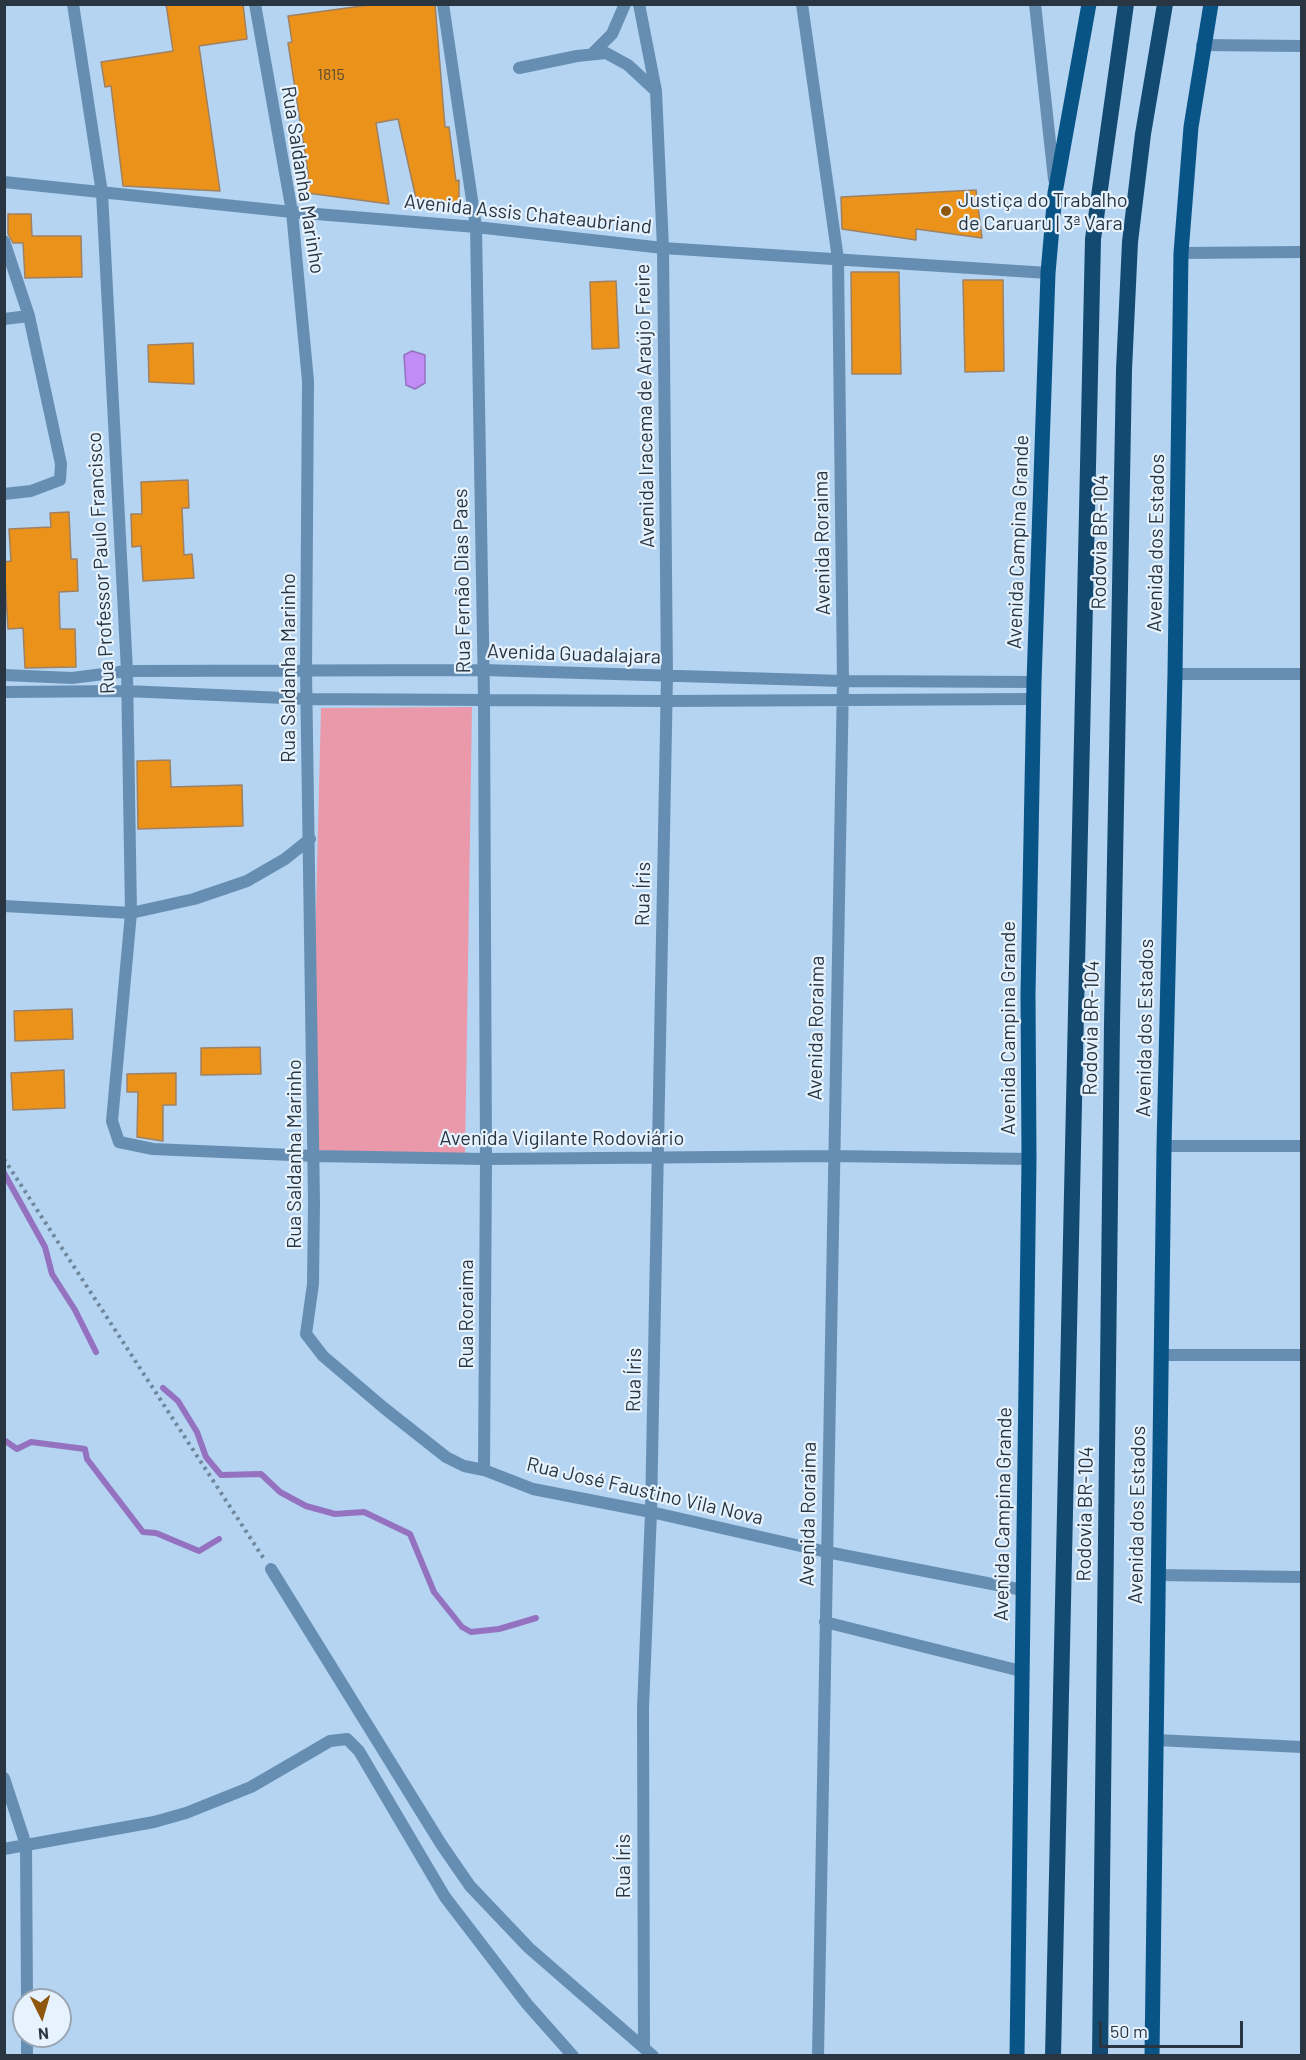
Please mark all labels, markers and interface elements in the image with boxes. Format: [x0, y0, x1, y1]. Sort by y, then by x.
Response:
house number: 1815 [317, 65, 345, 85]
street label: Rua Saldanha Marinho [276, 84, 330, 276]
place label: Justiça do Trabalho de Caruaru | 3ª Vara [958, 188, 1128, 235]
street label: Avenida Assis Chateaubriand [403, 189, 653, 239]
marker: Justiça do Trabalho de Caruaru | 3ª Vara [939, 204, 953, 218]
street label: Avenida Iracema de Araújo Freire [631, 264, 659, 548]
street label: Rua Professor Paulo Francisco [82, 431, 120, 695]
street label: Avenida Campina Grande [1002, 435, 1034, 649]
street label: Avenida dos Estados [1142, 454, 1170, 632]
street label: Avenida Roraima [809, 470, 835, 616]
street label: Rodovia BR-104 [1087, 474, 1113, 610]
street label: Rua Fernão Dias Paes [448, 488, 476, 674]
street label: Rua Saldanha Marinho [276, 573, 300, 763]
street label: Avenida Guadalajara [487, 639, 661, 669]
street label: Rua Íris [630, 862, 656, 926]
street label: Avenida Campina Grande [996, 921, 1020, 1135]
street label: Avenida dos Estados [1131, 939, 1159, 1117]
street label: Avenida Roraima [803, 955, 829, 1101]
street label: Rodovia BR-104 [1078, 960, 1104, 1096]
street label: Rua Saldanha Marinho [282, 1059, 306, 1249]
street label: Avenida Vigilante Rodoviário [440, 1126, 684, 1150]
street label: Rua Roraima [454, 1259, 478, 1369]
street label: Rua Íris [621, 1348, 647, 1412]
street label: Avenida Campina Grande [989, 1407, 1017, 1621]
street label: Avenida dos Estados [1123, 1426, 1151, 1604]
street label: Avenida Roraima [795, 1441, 821, 1587]
street label: Rodovia BR-104 [1072, 1446, 1098, 1582]
street label: Rua José Faustino Vila Nova [524, 1452, 766, 1530]
street label: Rua Íris [611, 1834, 635, 1898]
north arrow [12, 1988, 72, 2048]
scale bar [1102, 2009, 1246, 2047]
text: 50 m [1110, 2020, 1148, 2042]
text: N [37, 2025, 50, 2044]

